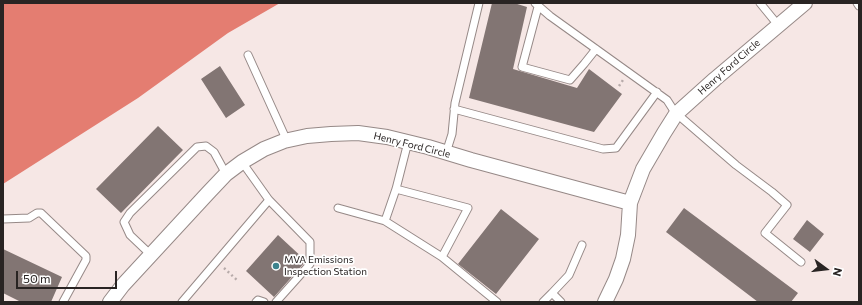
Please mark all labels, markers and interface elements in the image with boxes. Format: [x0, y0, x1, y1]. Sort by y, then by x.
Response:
street label: Henry Ford Circle [695, 37, 763, 97]
street label: Henry Ford Circle [372, 130, 452, 160]
north arrow [806, 249, 846, 289]
place label: MVA Emissions Inspection Station [284, 254, 367, 278]
marker: MVA Emissions Inspection Station [271, 261, 281, 271]
scale bar [18, 263, 119, 289]
text: N [831, 267, 845, 278]
text: 50 m [23, 271, 51, 285]

